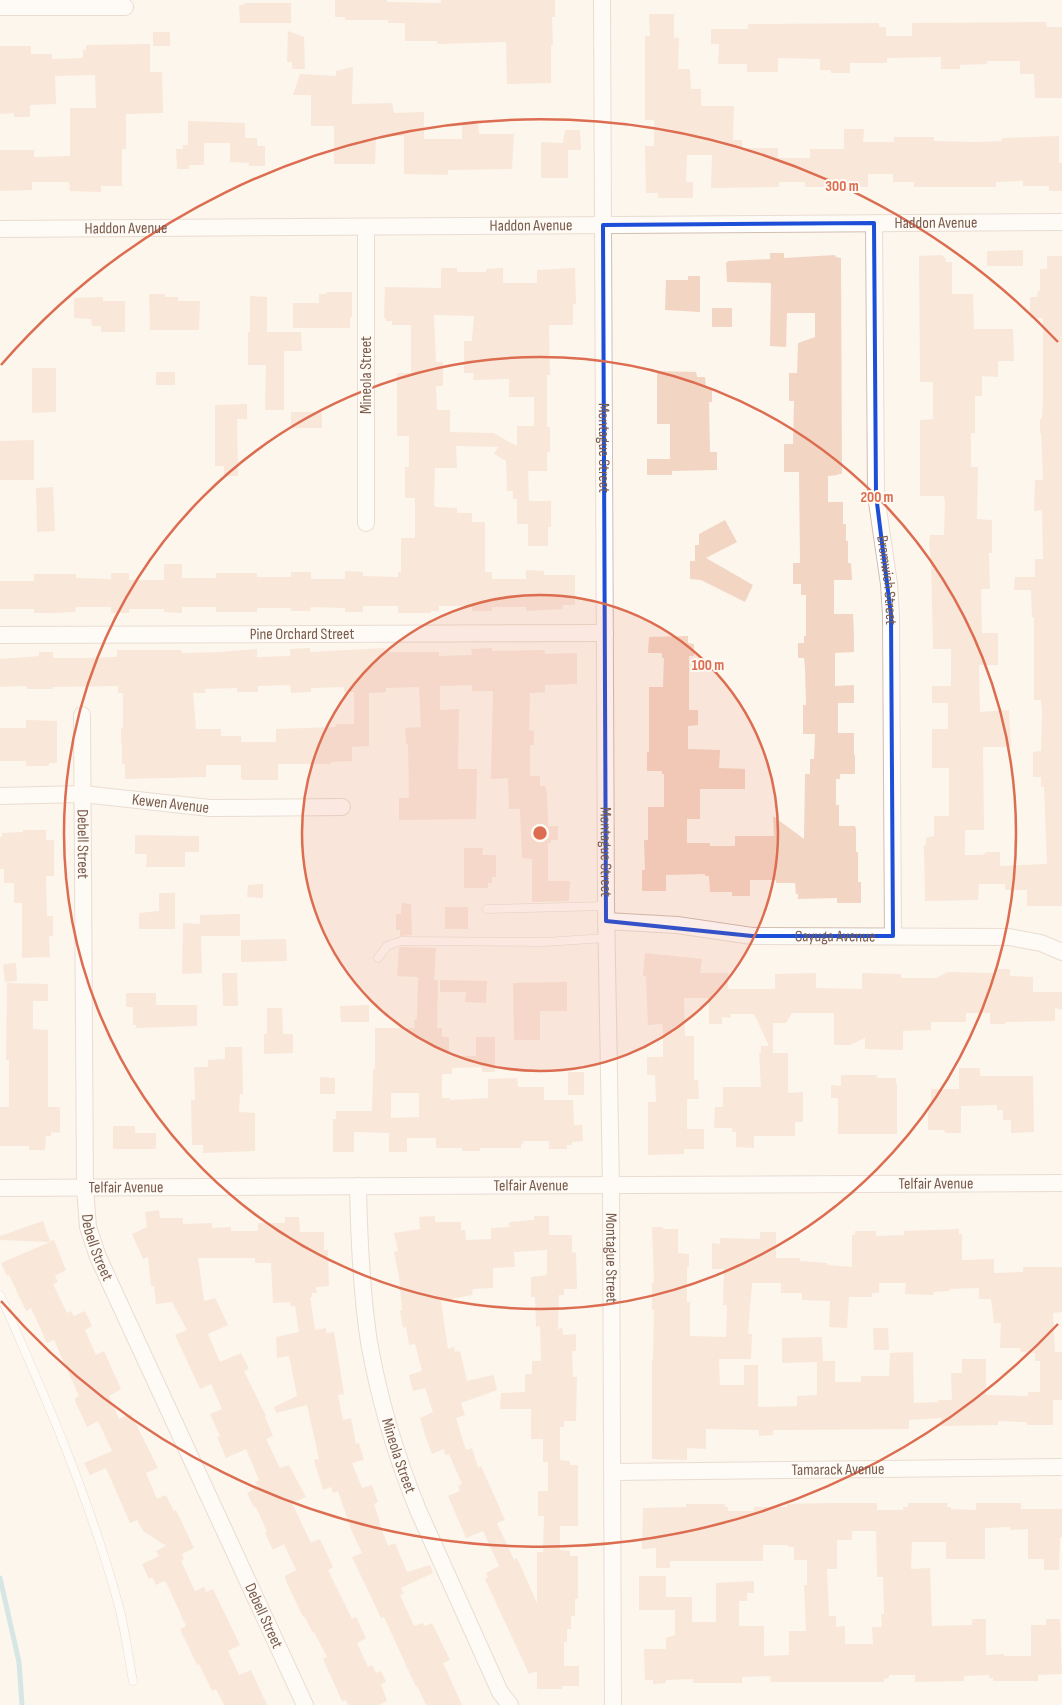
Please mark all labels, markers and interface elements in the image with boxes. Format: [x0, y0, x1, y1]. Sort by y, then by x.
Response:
text: 300 m [825, 177, 859, 196]
street label: Haddon Avenue [894, 213, 977, 233]
street label: Haddon Avenue [489, 216, 573, 235]
street label: Haddon Avenue [84, 218, 168, 238]
street label: Mineola Street [357, 336, 376, 414]
street label: Montague Street [594, 403, 614, 493]
text: 200 m [860, 488, 894, 507]
street label: Bromwich Street [873, 534, 901, 625]
street label: Pine Orchard Street [250, 624, 354, 644]
text: 100 m [692, 656, 724, 675]
street label: Kewen Avenue [131, 790, 210, 817]
street label: Montague Street [596, 807, 615, 897]
street label: Debell Street [73, 809, 93, 879]
centre of rings [531, 824, 549, 842]
street label: Cayuga Avenue [795, 927, 875, 946]
street label: Telfair Avenue [899, 1174, 973, 1193]
street label: Telfair Avenue [494, 1176, 568, 1195]
street label: Telfair Avenue [89, 1178, 163, 1197]
street label: Debell Street [78, 1213, 117, 1284]
street label: Montague Street [602, 1213, 621, 1303]
street label: Mineola Street [377, 1416, 420, 1496]
street label: Tamarack Avenue [791, 1459, 885, 1480]
street label: Debell Street [241, 1580, 287, 1652]

